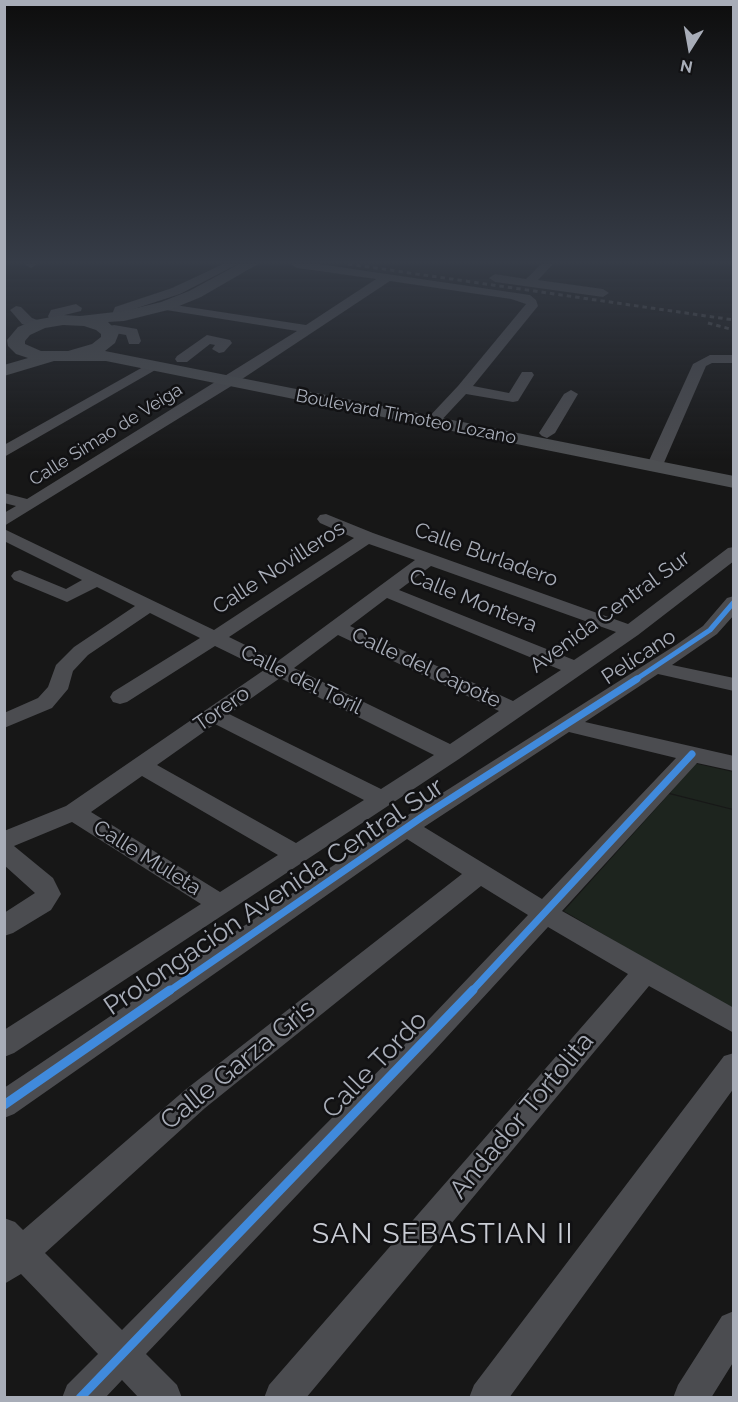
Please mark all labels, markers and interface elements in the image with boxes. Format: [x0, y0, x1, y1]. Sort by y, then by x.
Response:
north arrow [660, 18, 720, 78]
text: N [679, 56, 694, 77]
street label: Calle Simao de Veiga [25, 379, 187, 491]
street label: Boulevard Timoteo Lozano [294, 385, 518, 449]
street label: Calle Novilleros [208, 516, 350, 620]
street label: Calle Burladero [411, 517, 561, 593]
street label: Avenida Central Sur [525, 545, 695, 679]
street label: Calle Montera [405, 564, 541, 638]
street label: Calle del Capote [347, 622, 505, 714]
street label: Pelícano [597, 624, 681, 690]
street label: Calle del Toril [236, 640, 366, 720]
street label: Torero [189, 681, 255, 737]
street label: Prolongación Avenida Central Sur [98, 771, 450, 1023]
street label: Calle Muleta [88, 815, 206, 901]
street label: Calle Garza Gris [155, 993, 321, 1137]
street label: Calle Tordo [316, 1005, 434, 1125]
street label: Andador Tortolita [443, 1026, 601, 1206]
district label: SAN SEBASTIAN II [312, 1218, 574, 1252]

